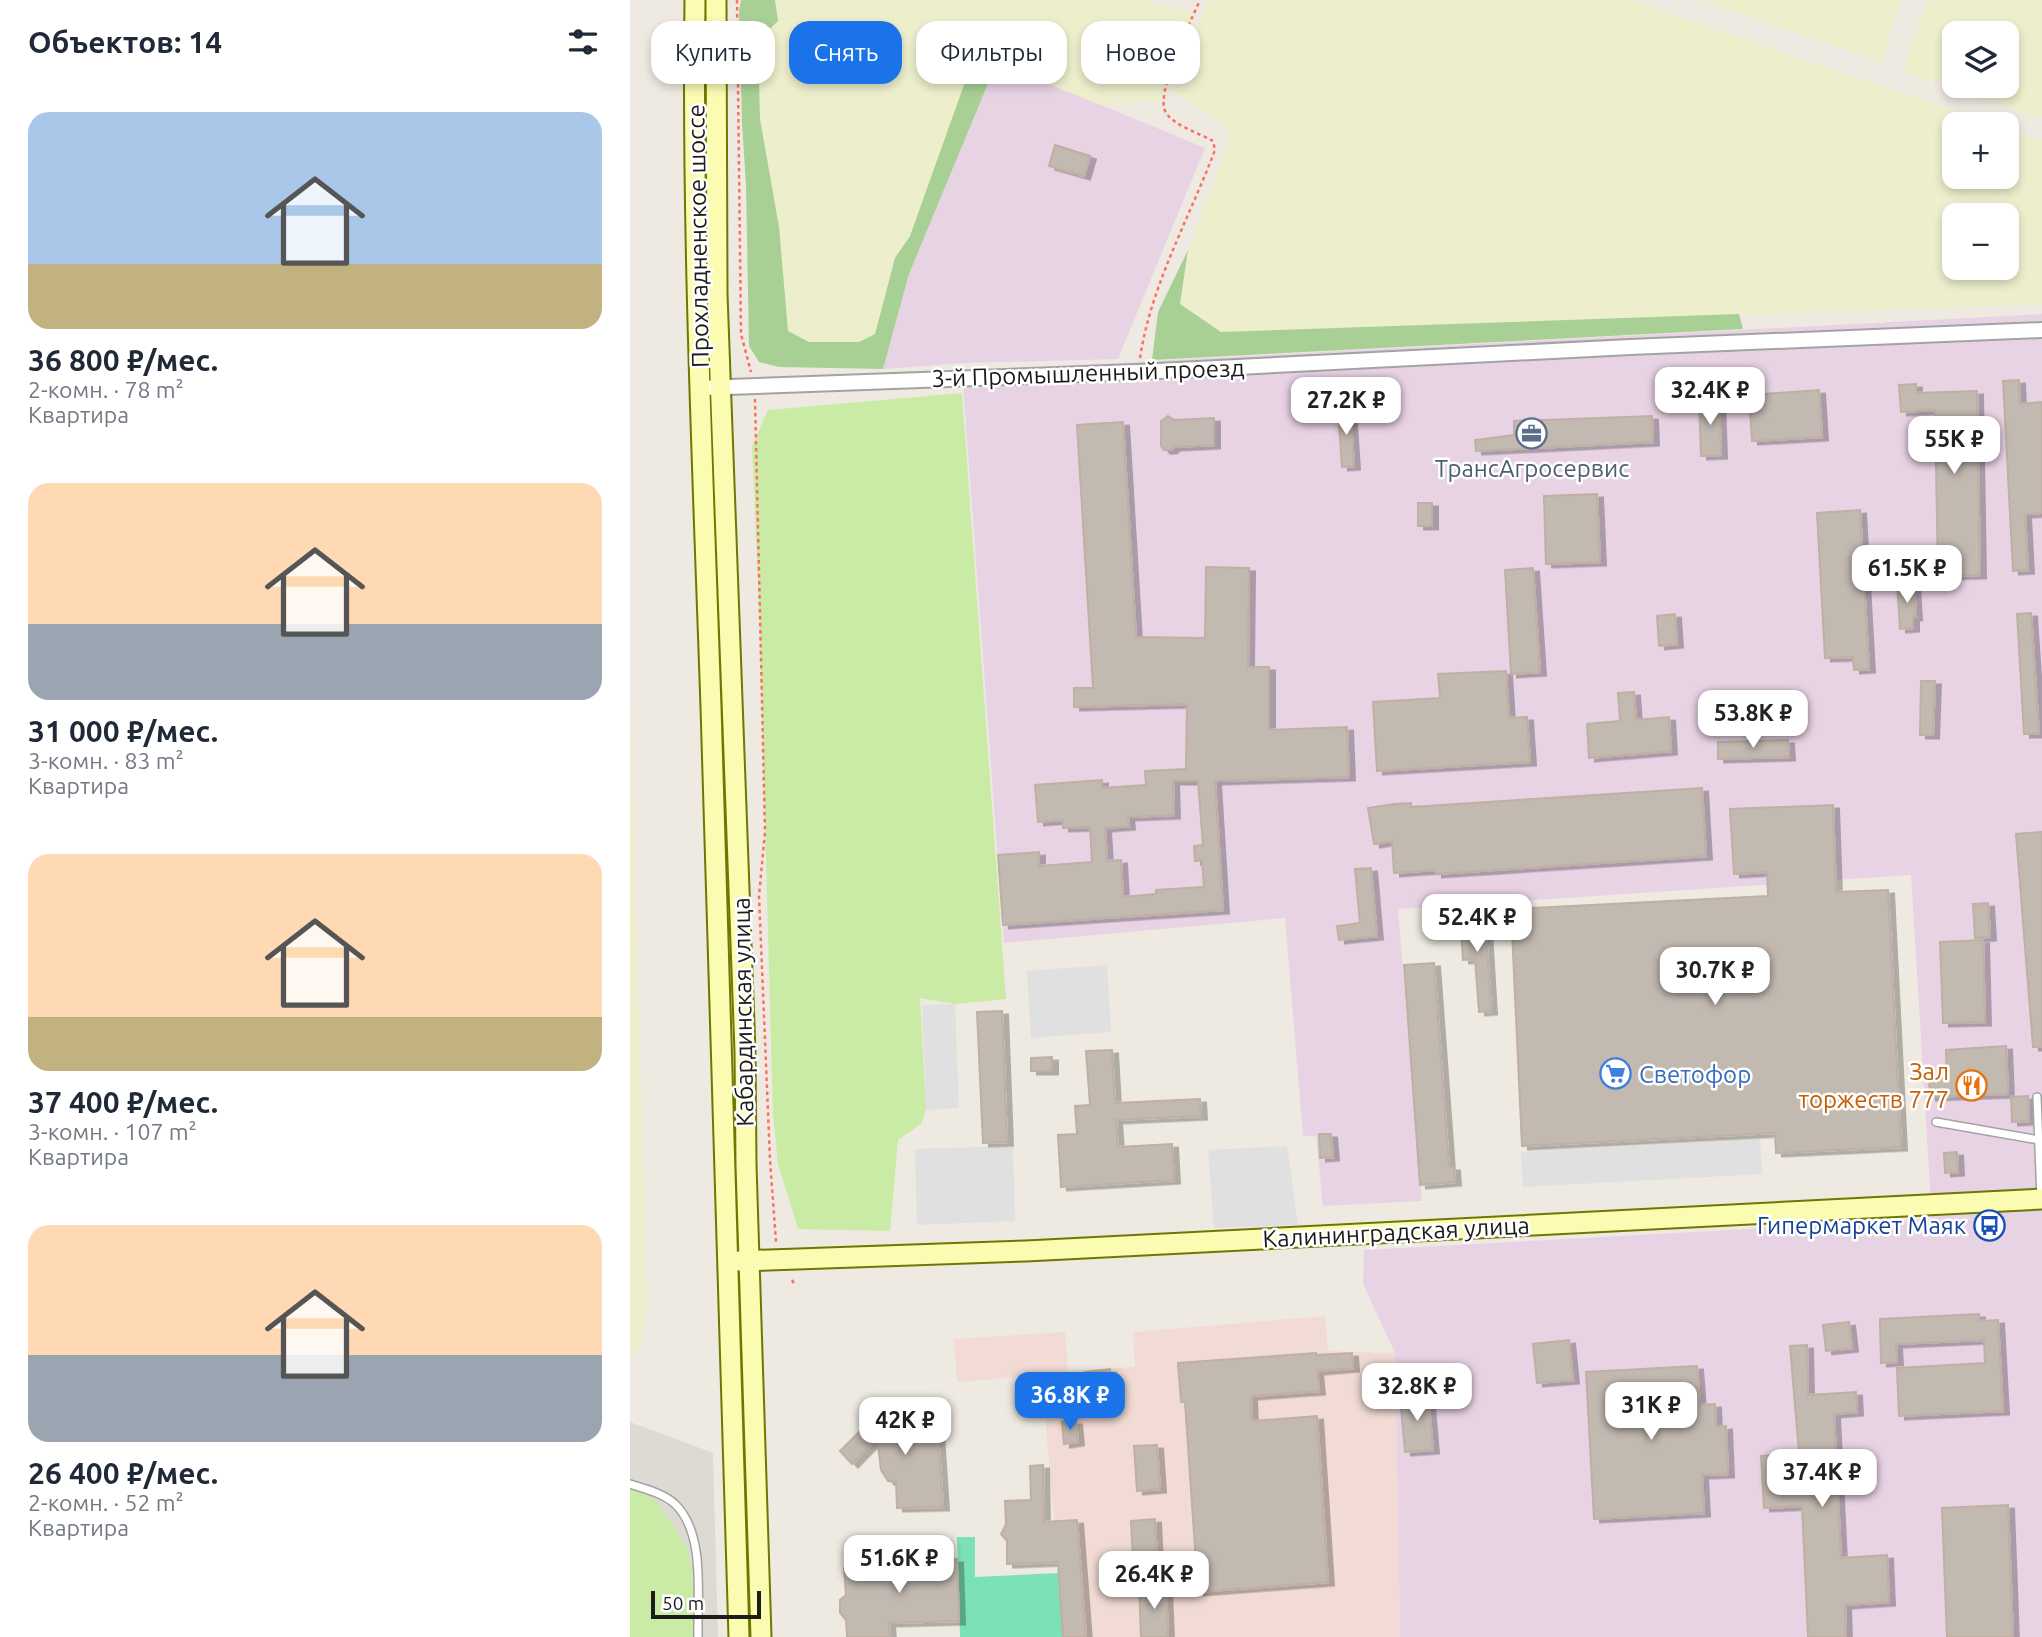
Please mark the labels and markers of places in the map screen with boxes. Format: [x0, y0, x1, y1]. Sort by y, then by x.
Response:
pin: 32.4K ₽ [1645, 368, 1775, 427]
pin: 27.2K ₽ [1281, 378, 1411, 437]
pin: 55K ₽ [1905, 416, 2003, 476]
office icon: ТрансАгросервис [1515, 417, 1549, 451]
place label: ТрансАгросервис [1435, 455, 1629, 482]
pin: 61.5K ₽ [1842, 546, 1972, 605]
pin: 53.8K ₽ [1688, 690, 1818, 750]
pin: 52.4K ₽ [1412, 894, 1542, 954]
pin: 30.7K ₽ [1650, 948, 1780, 1007]
supermarket icon: Светофор [1599, 1057, 1633, 1091]
place label: Зал торжеств 777 [1798, 1058, 1949, 1113]
place label: Светофор [1639, 1061, 1751, 1088]
restaurant icon: Зал торжеств 777 [1955, 1068, 1989, 1102]
bus stop icon: Гипермаркет Маяк [1972, 1208, 2006, 1242]
place label: Гипермаркет Маяк [1757, 1212, 1966, 1239]
pin: 32.8K ₽ [1352, 1364, 1482, 1423]
pin: 36.8K ₽ [1005, 1372, 1135, 1432]
pin: 31K ₽ [1602, 1382, 1700, 1442]
pin: 42K ₽ [856, 1398, 954, 1457]
pin: 37.4K ₽ [1757, 1450, 1887, 1509]
pin: 51.6K ₽ [834, 1536, 964, 1595]
pin: 26.4K ₽ [1089, 1552, 1219, 1611]

